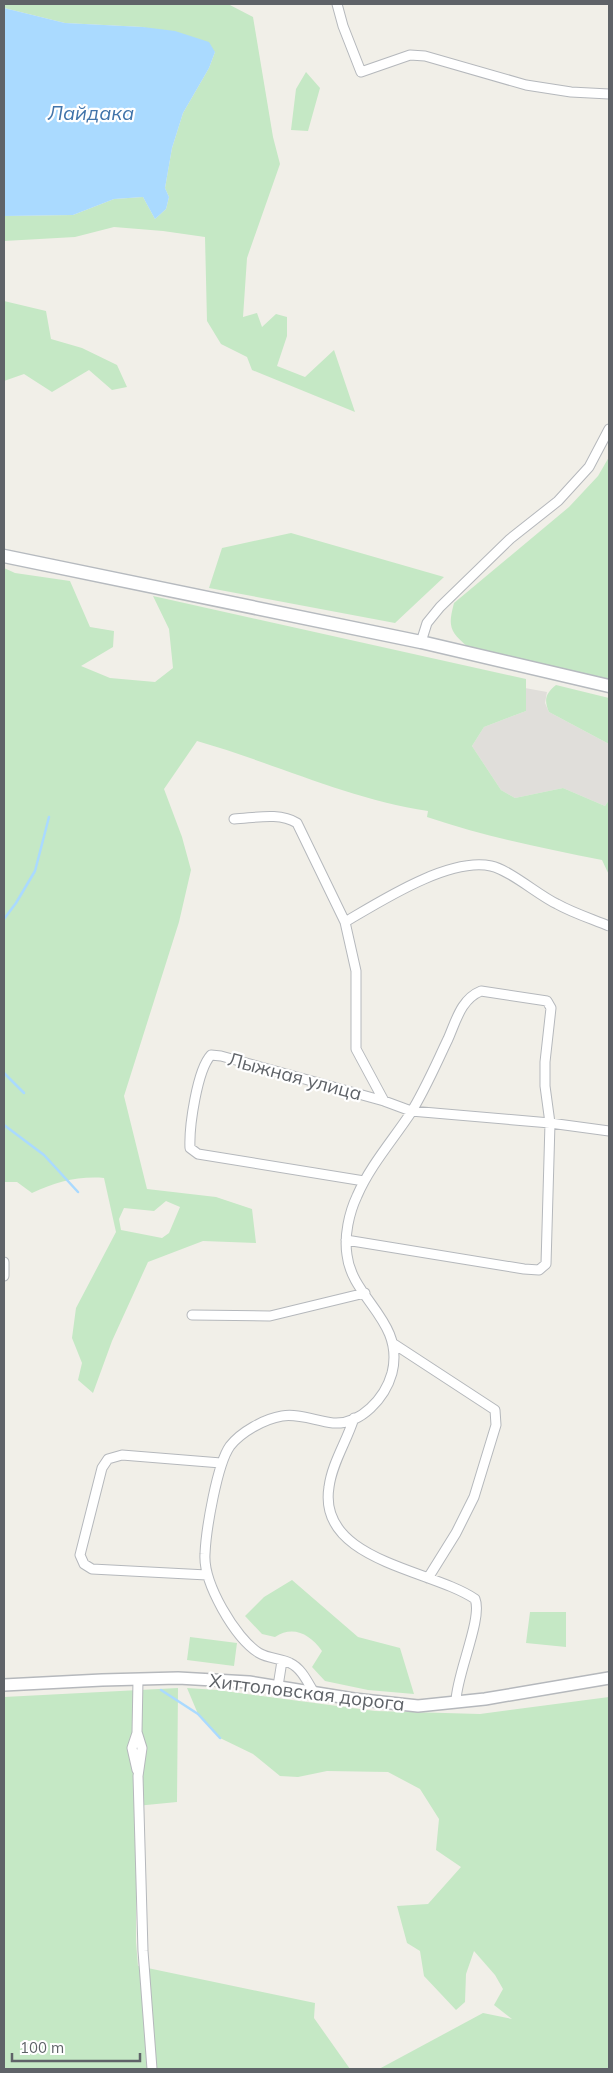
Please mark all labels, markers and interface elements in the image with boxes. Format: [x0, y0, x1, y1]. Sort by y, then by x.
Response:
water label: Лайдака [47, 100, 134, 125]
street label: Лыжная улица [225, 1047, 365, 1105]
street label: Хиттоловская дорога [208, 1668, 406, 1716]
scale bar [12, 2030, 140, 2062]
text: 100 m [20, 2038, 64, 2057]

